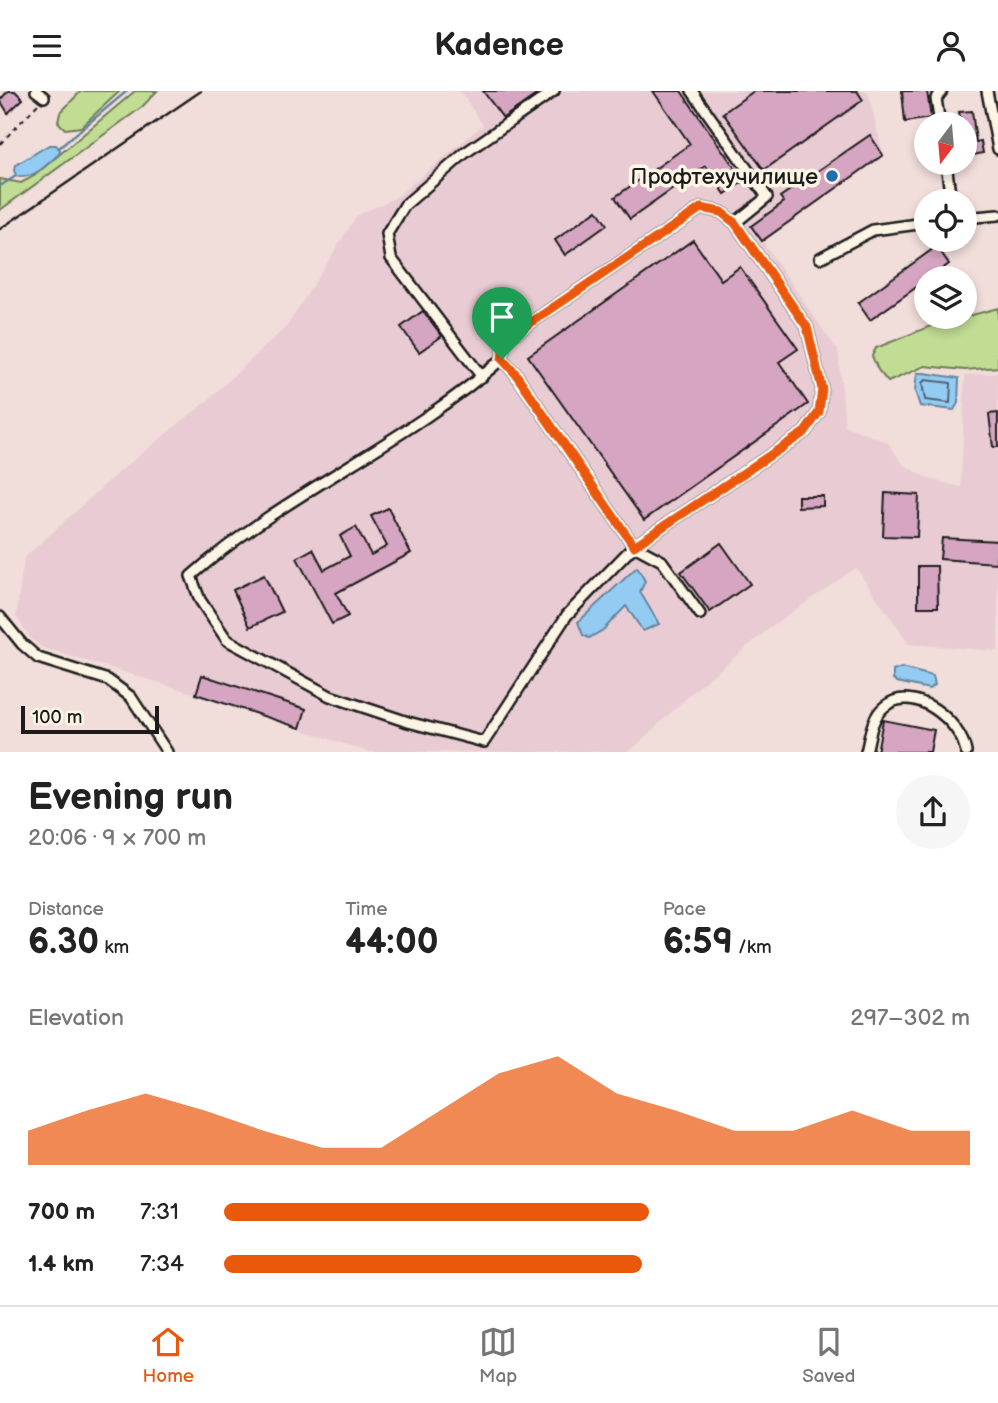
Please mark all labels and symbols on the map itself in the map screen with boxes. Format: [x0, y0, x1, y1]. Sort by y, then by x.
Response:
north arrow [914, 112, 976, 175]
place label: Профтехучилище [630, 163, 818, 191]
marker: Профтехучилище [824, 168, 840, 184]
pin [472, 287, 532, 359]
scale bar [21, 703, 159, 735]

